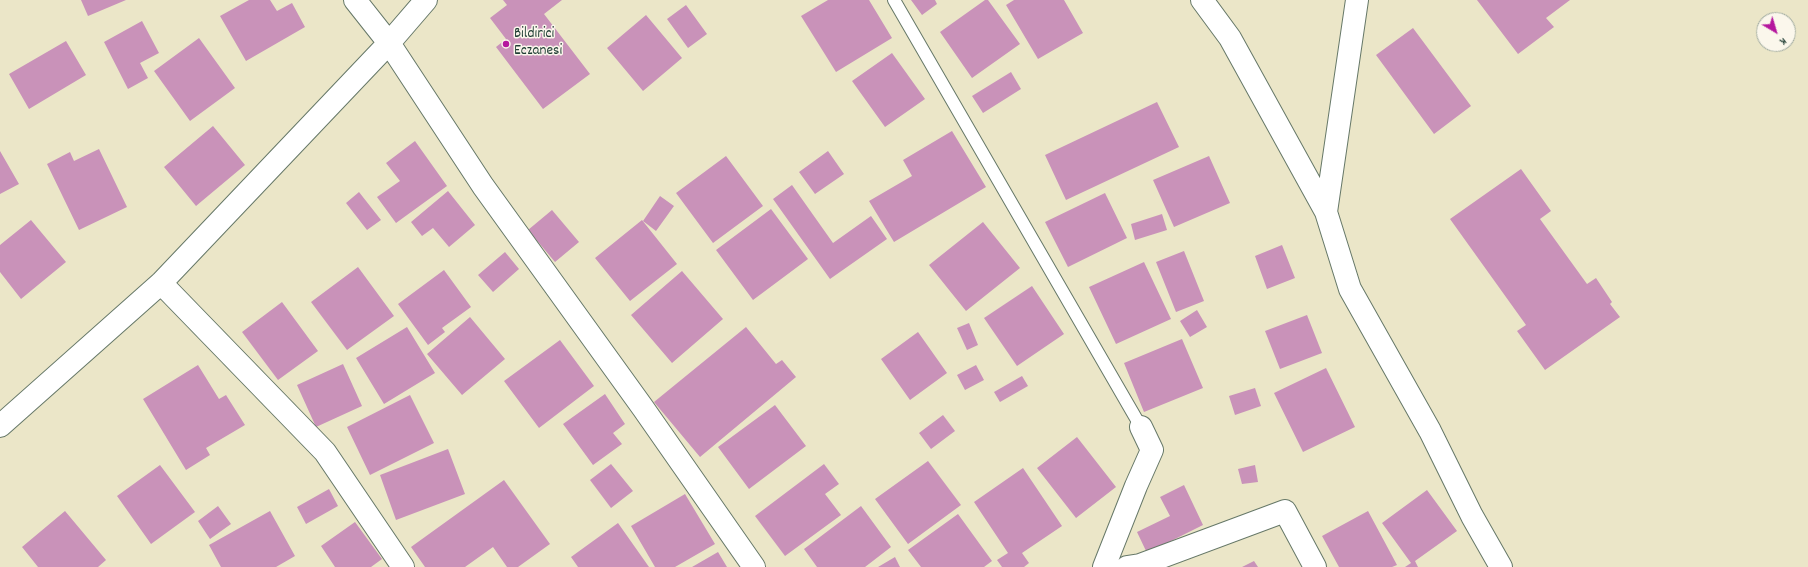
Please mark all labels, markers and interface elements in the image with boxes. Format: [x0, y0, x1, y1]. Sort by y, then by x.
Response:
north arrow [1756, 12, 1796, 52]
place label: Bildirici Eczanesi [514, 26, 562, 61]
text: K [1776, 33, 1790, 49]
marker: Bildirici Eczanesi [501, 39, 511, 49]

